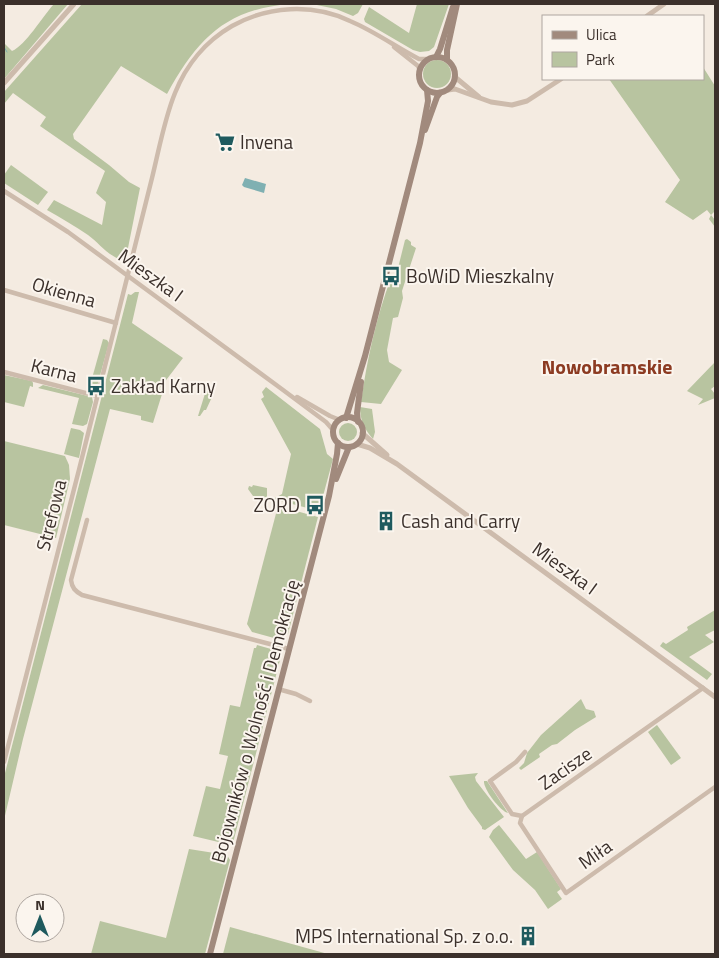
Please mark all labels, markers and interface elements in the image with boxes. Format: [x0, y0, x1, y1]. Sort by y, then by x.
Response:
legend [542, 15, 704, 80]
text: Ulica [586, 23, 617, 46]
text: Park [586, 48, 615, 71]
place label: Invena [240, 127, 294, 156]
supermarket icon: Invena [214, 131, 236, 153]
street label: Mieszka I [113, 241, 190, 308]
place label: BoWiD Mieszkalny [406, 261, 554, 290]
bus stop icon: BoWiD Mieszkalny [380, 265, 402, 287]
street label: Okienna [29, 269, 100, 315]
street label: Karna [28, 350, 81, 389]
district label: Nowobramskie [542, 351, 672, 382]
place label: Zakład Karny [111, 371, 216, 400]
bus stop icon: Zakład Karny [85, 375, 107, 397]
street label: Strefowa [28, 476, 73, 554]
place label: ZORD [253, 490, 300, 519]
bus stop icon: ZORD [304, 494, 326, 516]
place label: Cash and Carry [401, 506, 520, 535]
building icon: Cash and Carry [375, 510, 397, 532]
street label: Mieszka I [527, 534, 604, 601]
street label: Bojowników o Wolność i Demokrację [203, 576, 306, 866]
street label: Zacisze [532, 739, 597, 796]
street label: Miła [572, 831, 618, 876]
north arrow [15, 893, 65, 943]
text: N [35, 894, 45, 915]
place label: MPS International Sp. z o.o. [295, 921, 513, 950]
building icon: MPS International Sp. z o.o. [517, 925, 539, 947]

